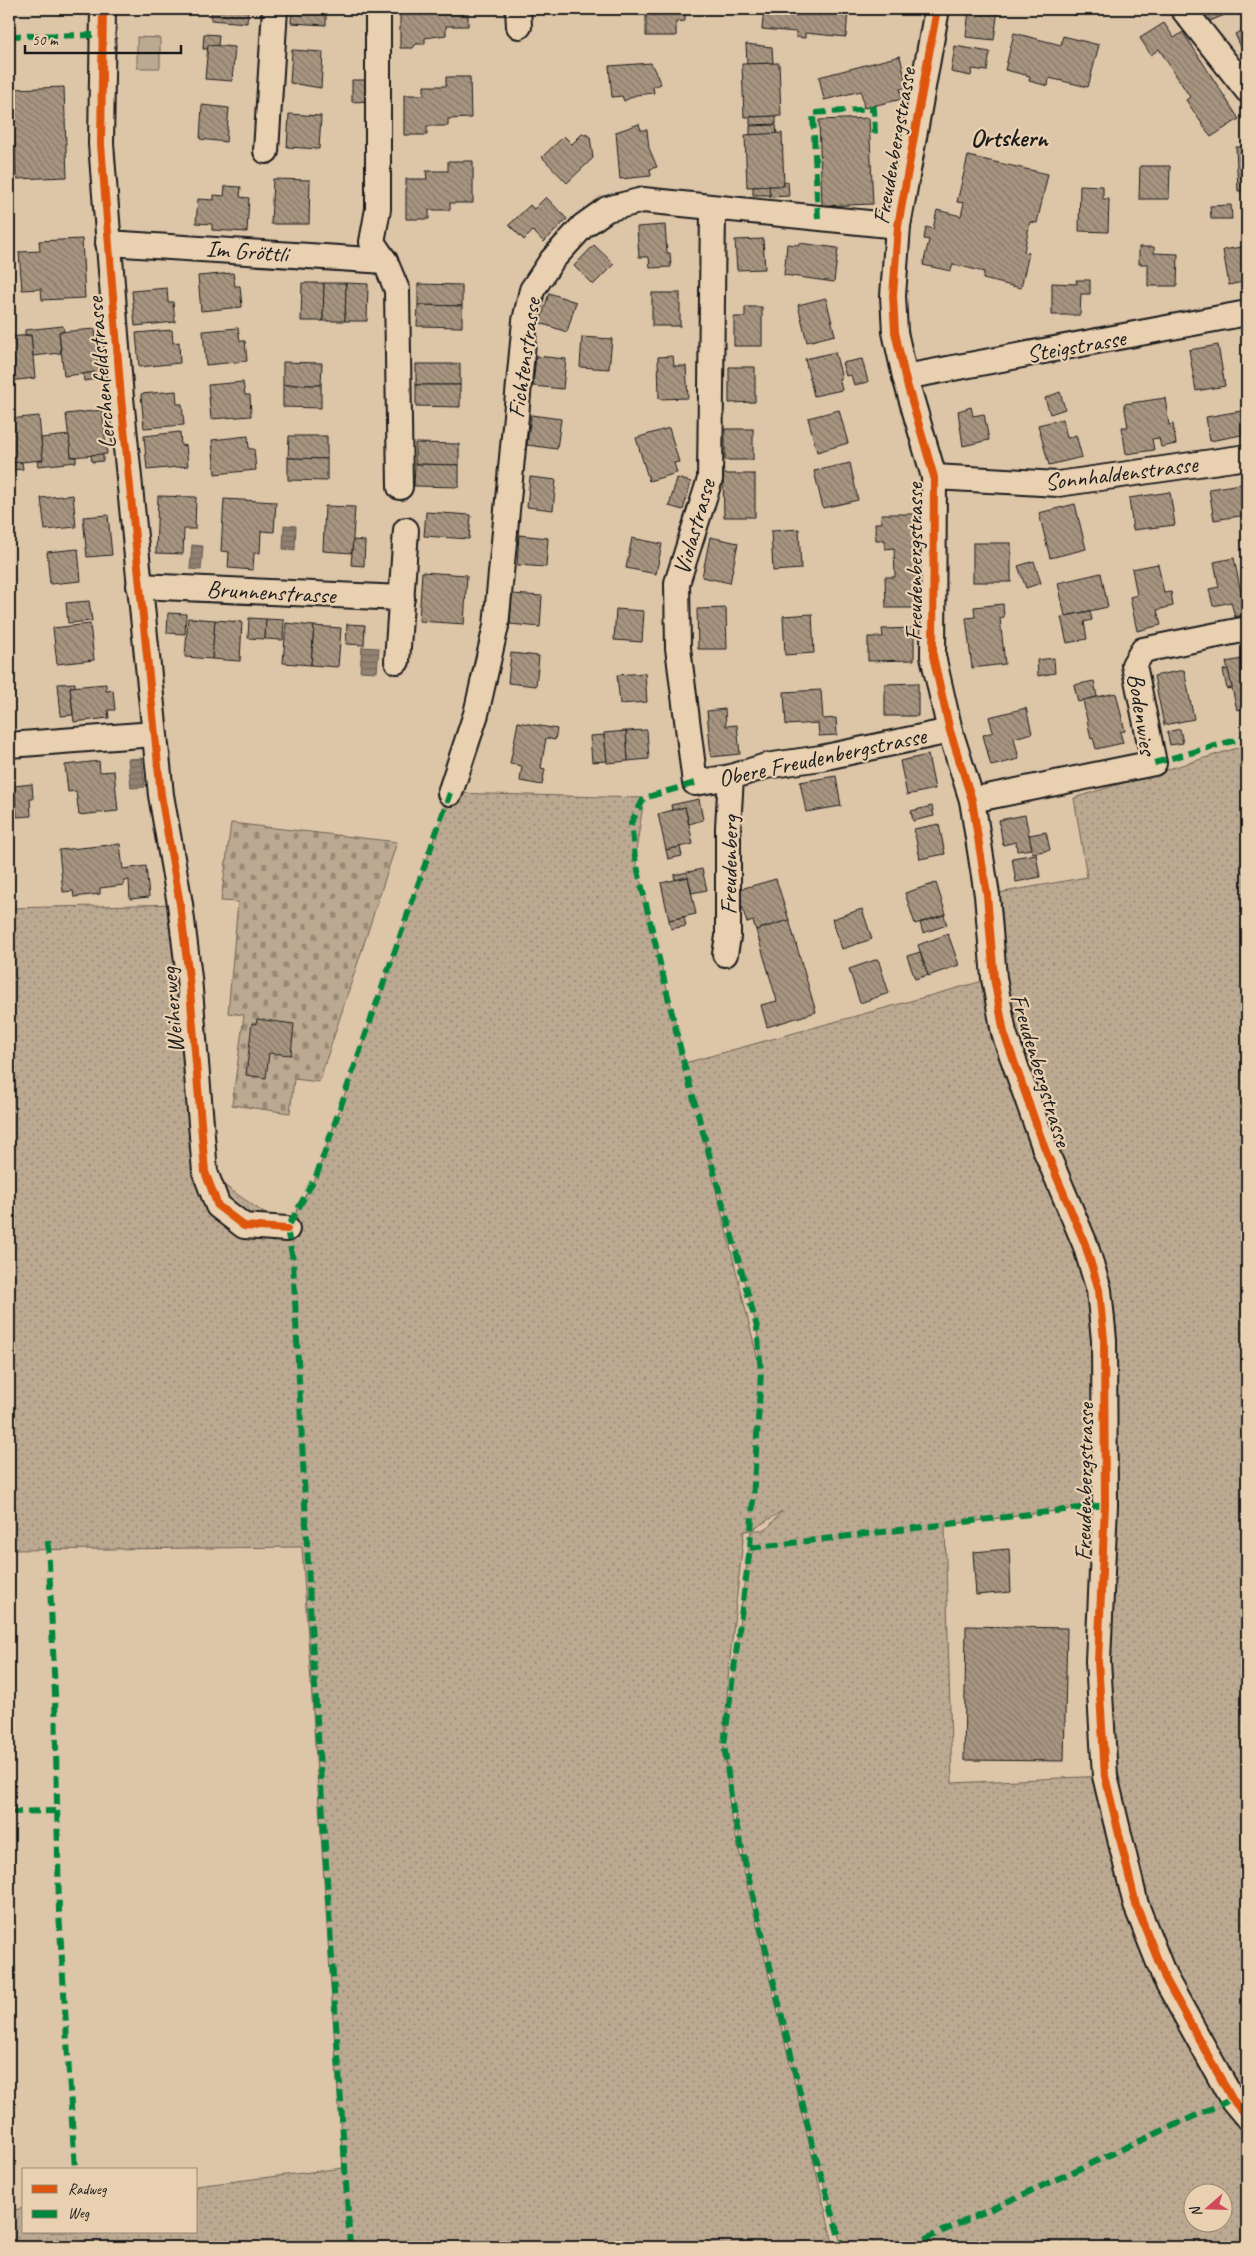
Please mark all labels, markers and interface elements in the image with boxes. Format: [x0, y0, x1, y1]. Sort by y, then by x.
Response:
scale bar [25, 22, 181, 54]
text: 50 m [32, 31, 59, 50]
street label: Freudenbergstrasse [866, 63, 923, 226]
district label: Ortskern [970, 122, 1049, 154]
street label: Im Gröttli [205, 233, 291, 269]
street label: Lerchenfeldstrasse [79, 294, 123, 450]
street label: Fichtenstrasse [501, 294, 548, 420]
street label: Steigstrasse [1024, 322, 1130, 369]
street label: Sonnhaldenstrasse [1043, 448, 1201, 497]
street label: Violastrasse [666, 474, 723, 578]
street label: Freudenbergstrasse [899, 481, 929, 641]
street label: Brunnenstrasse [206, 574, 338, 610]
street label: Bodenwies [1121, 671, 1164, 760]
street label: Obere Freudenbergstrasse [715, 720, 931, 794]
street label: Freudenberg [713, 814, 745, 915]
street label: Weiherweg [153, 964, 191, 1054]
street label: Freudenbergstrasse [1004, 990, 1079, 1152]
street label: Freudenbergstrasse [1068, 1401, 1100, 1561]
legend [22, 2168, 198, 2234]
text: Radweg [68, 2180, 108, 2199]
north arrow [1184, 2184, 1234, 2234]
text: N [1186, 2203, 1206, 2219]
text: Weg [68, 2204, 90, 2223]

